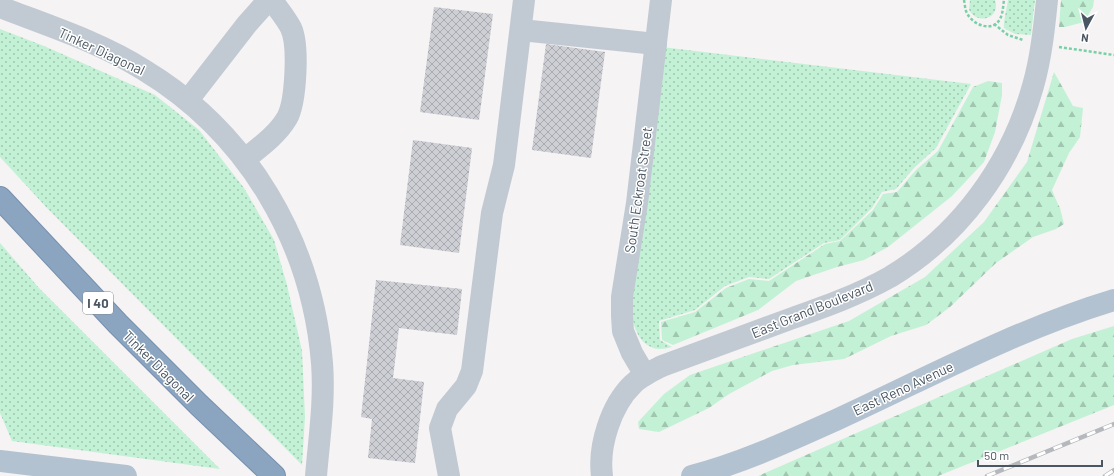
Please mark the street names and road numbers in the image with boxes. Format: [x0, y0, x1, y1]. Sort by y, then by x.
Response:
street label: Tinker Diagonal [56, 24, 148, 78]
street label: South Eckroat Street [621, 126, 655, 254]
street label: East Grand Boulevard [749, 277, 875, 341]
road number: I 40 [83, 292, 113, 314]
street label: Tinker Diagonal [120, 327, 198, 405]
street label: East Reno Avenue [850, 357, 956, 419]

